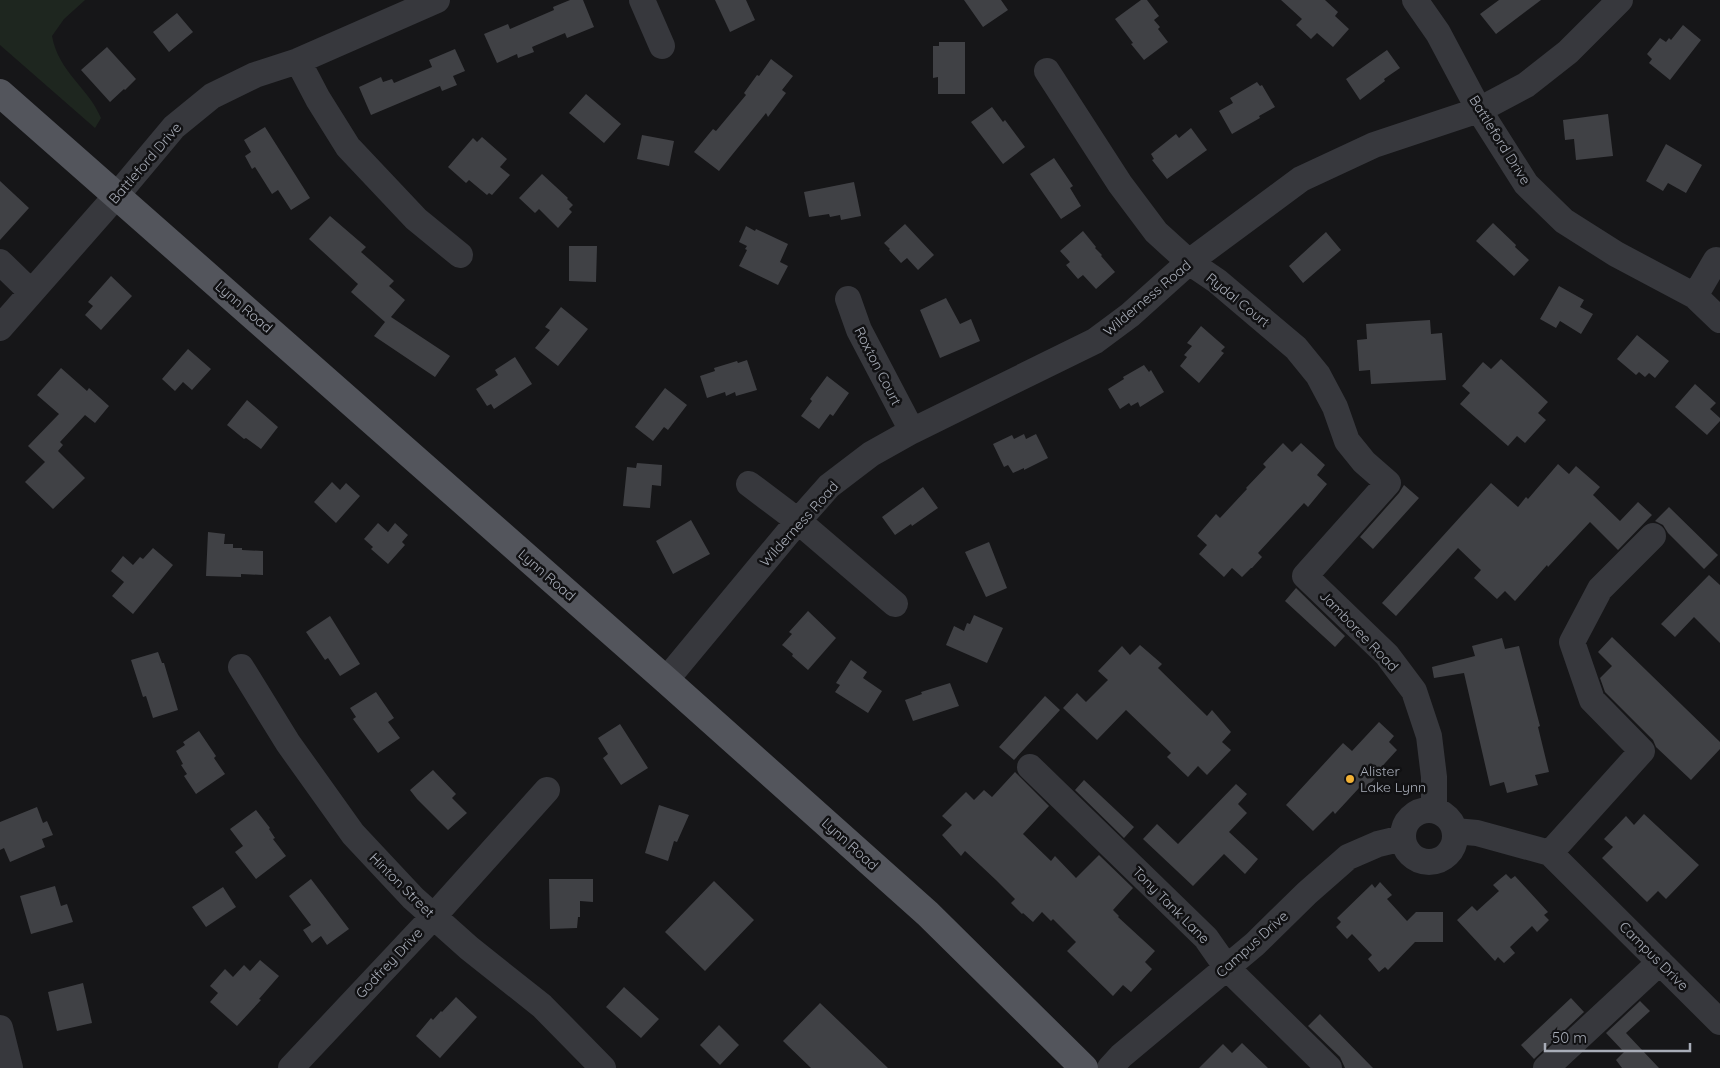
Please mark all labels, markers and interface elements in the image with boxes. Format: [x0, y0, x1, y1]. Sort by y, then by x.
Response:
street label: Battleford Drive [1465, 92, 1535, 188]
street label: Battleford Drive [105, 118, 185, 207]
street label: Wilderness Road [1099, 256, 1195, 340]
street label: Rydal Court [1202, 269, 1274, 331]
street label: Lynn Road [212, 277, 276, 337]
street label: Roxton Court [850, 324, 906, 409]
street label: Wilderness Road [756, 477, 842, 571]
street label: Lynn Road [515, 545, 579, 605]
street label: Jamboree Road [1316, 587, 1402, 675]
place label: Alister Lake Lynn [1360, 762, 1426, 796]
marker: Alister Lake Lynn [1344, 773, 1356, 785]
street label: Lynn Road [818, 814, 882, 874]
street label: Hinton Street [366, 849, 438, 921]
street label: Tony Tank Lane [1129, 863, 1213, 947]
street label: Campus Drive [1212, 907, 1292, 981]
street label: Campus Drive [1615, 917, 1693, 995]
street label: Godfrey Drive [352, 924, 426, 1002]
scale bar [1545, 1020, 1690, 1052]
text: 50 m [1552, 1028, 1587, 1047]

